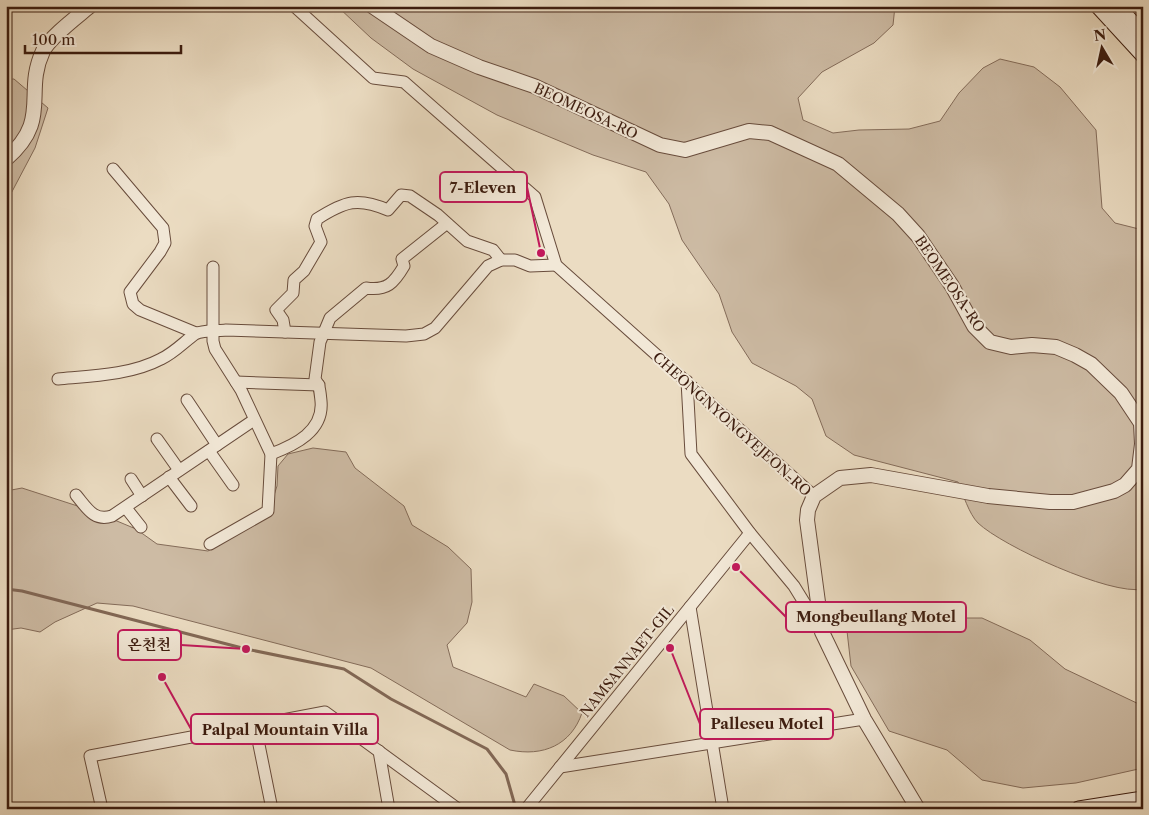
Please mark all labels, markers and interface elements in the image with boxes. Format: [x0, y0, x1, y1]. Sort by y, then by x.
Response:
scale bar [25, 22, 181, 54]
north arrow [1076, 22, 1126, 72]
text: N [1093, 25, 1107, 45]
text: 100 m [32, 30, 75, 49]
street label: BEOMEOSA-RO [531, 79, 641, 143]
callout: 7-Eleven [440, 172, 527, 202]
text: 7-Eleven [450, 178, 517, 197]
street label: BEOMEOSA-RO [911, 232, 989, 336]
street label: CHEONGNYONGYEJEON-RO [649, 348, 815, 500]
street label: NAMSANNAET-GIL [576, 601, 678, 721]
callout: Mongbeullang Motel [786, 602, 966, 632]
text: Mongbeullang Motel [796, 607, 956, 626]
callout: 온천천 [118, 630, 181, 660]
text: 온천천 [127, 635, 171, 654]
callout: Palleseu Motel [700, 709, 833, 739]
callout: Palpal Mountain Villa [191, 714, 378, 744]
text: Palleseu Motel [710, 714, 824, 733]
text: Palpal Mountain Villa [202, 720, 369, 739]

